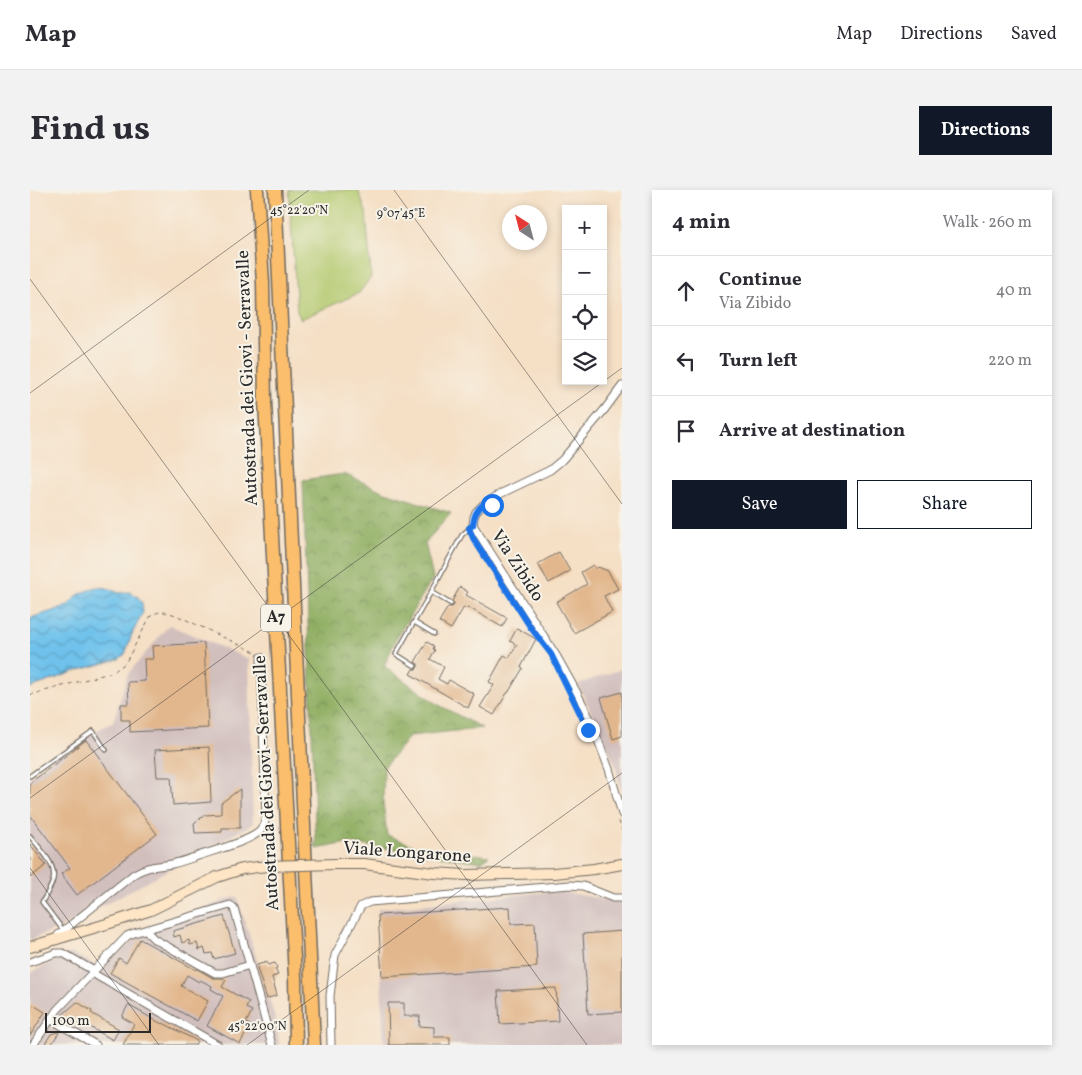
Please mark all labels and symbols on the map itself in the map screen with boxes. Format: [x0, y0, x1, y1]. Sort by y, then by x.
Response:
text: 45°22'20"N [270, 203, 328, 219]
north arrow [502, 205, 547, 250]
text: 9°07'45"E [377, 206, 425, 222]
street label: Autostrada dei Giovi - Serravalle [231, 250, 265, 506]
route start [481, 494, 504, 517]
street label: Via Zibido [484, 525, 550, 607]
road number: A7 [261, 604, 291, 632]
street label: Autostrada dei Giovi - Serravalle [248, 655, 286, 911]
route end [577, 719, 600, 742]
street label: Viale Longarone [342, 836, 472, 870]
scale bar [45, 1010, 151, 1033]
text: 45°22'00"N [227, 1019, 287, 1035]

